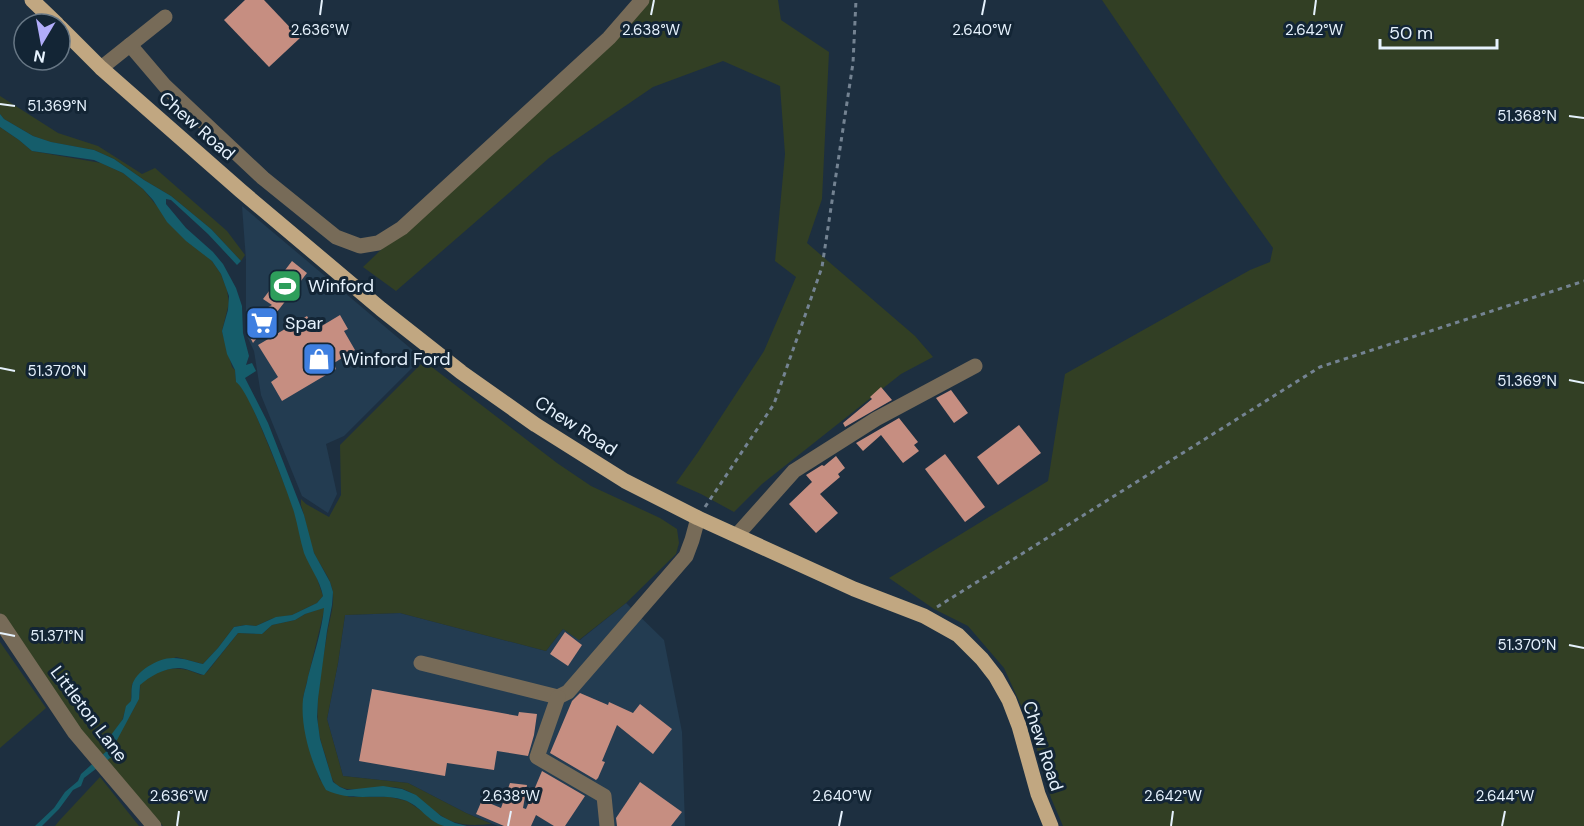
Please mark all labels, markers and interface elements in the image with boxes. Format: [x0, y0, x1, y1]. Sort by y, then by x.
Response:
north arrow [12, 12, 72, 72]
scale bar [1380, 12, 1497, 50]
text: 2.636°W [291, 20, 350, 40]
text: 2.638°W [622, 20, 681, 40]
text: 2.640°W [952, 20, 1012, 40]
text: 2.642°W [1285, 20, 1343, 40]
text: 50 m [1389, 21, 1433, 45]
text: N [32, 45, 47, 68]
street label: Chew Road [154, 86, 240, 166]
text: 51.369°N [27, 96, 87, 116]
text: 51.368°N [1497, 106, 1557, 126]
sports icon: Winford [267, 268, 303, 304]
place label: Winford [308, 274, 374, 298]
supermarket icon: Spar [244, 305, 280, 341]
place label: Spar [285, 311, 323, 335]
shop icon: Winford Ford [301, 341, 337, 377]
place label: Winford Ford [342, 347, 450, 371]
text: 51.370°N [28, 361, 86, 381]
text: 51.369°N [1497, 371, 1557, 391]
street label: Chew Road [530, 390, 622, 462]
text: 51.371°N [30, 626, 84, 646]
text: 51.370°N [1498, 635, 1556, 655]
street label: Littleton Lane [45, 661, 133, 767]
street label: Chew Road [1017, 698, 1069, 794]
text: 2.636°W [150, 786, 209, 806]
text: 2.638°W [482, 786, 541, 806]
text: 2.640°W [812, 786, 872, 806]
text: 2.642°W [1144, 786, 1202, 806]
text: 2.644°W [1476, 786, 1535, 806]

